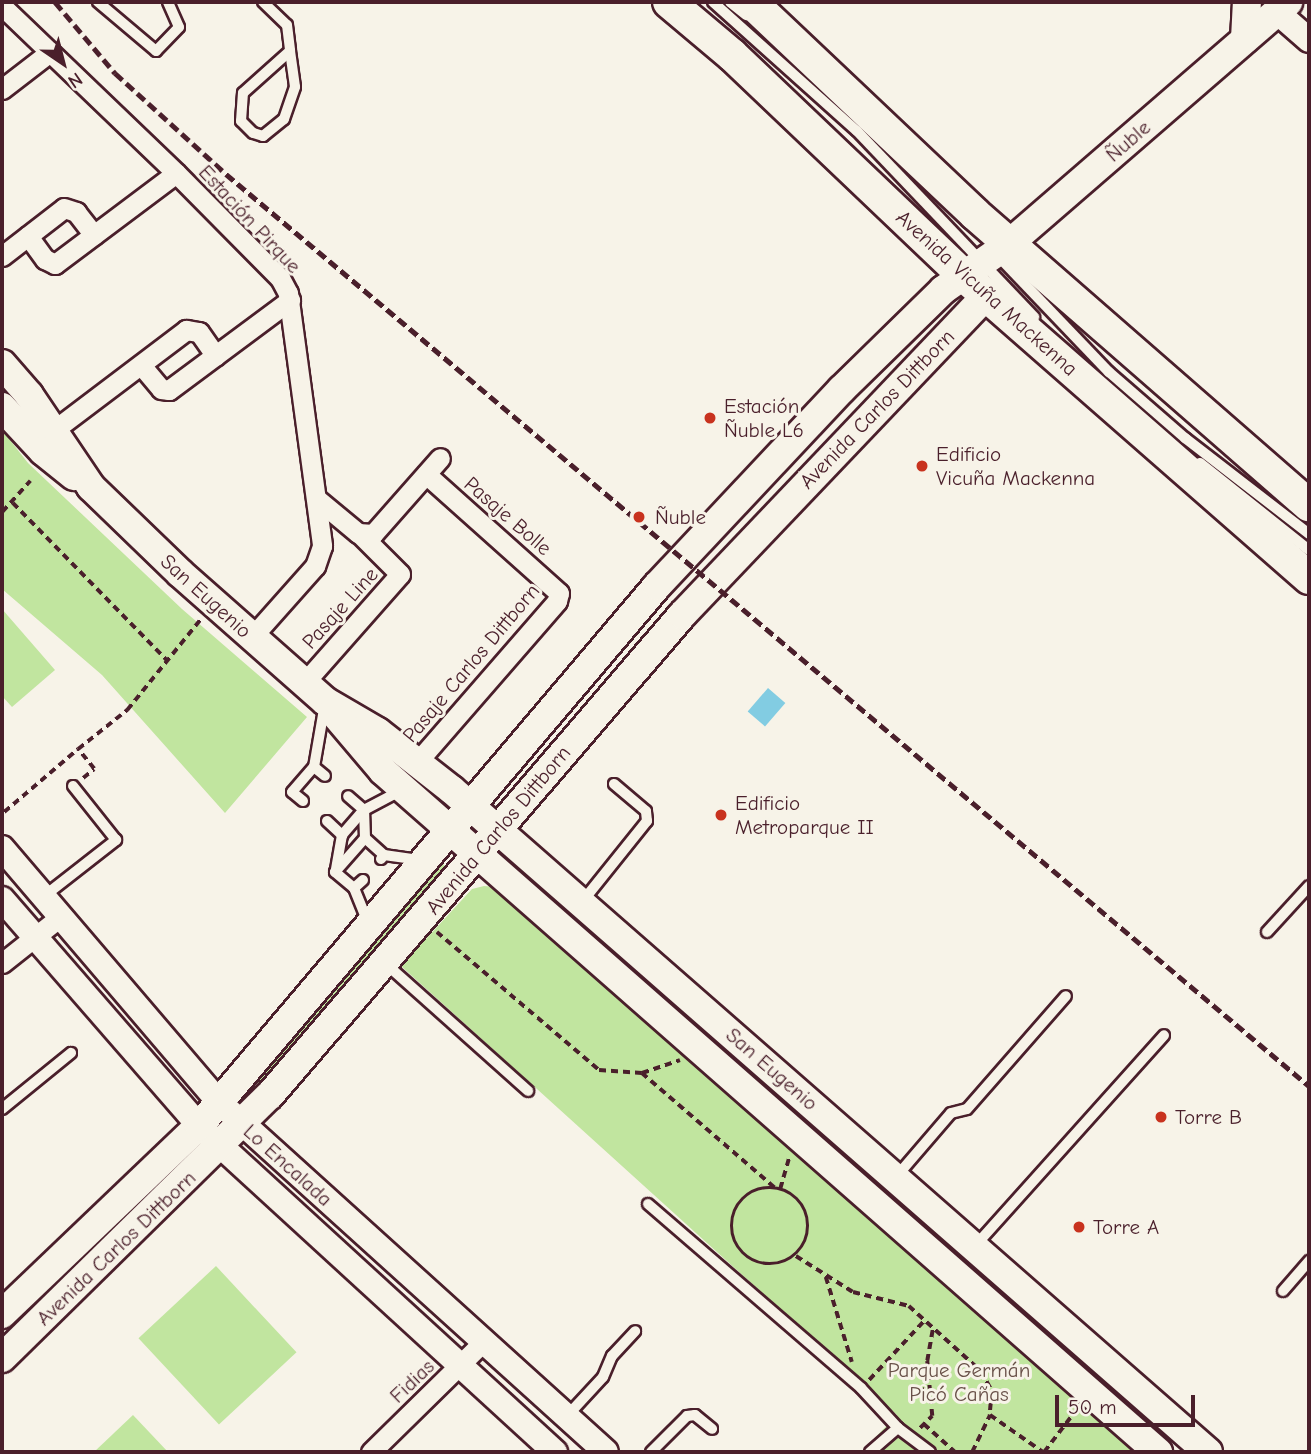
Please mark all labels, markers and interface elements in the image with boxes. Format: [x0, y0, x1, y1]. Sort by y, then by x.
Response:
north arrow [28, 28, 98, 98]
text: N [64, 68, 86, 93]
street label: Ñuble [1101, 115, 1155, 167]
street label: Estación Pirque [193, 160, 307, 278]
street label: Avenida Vicuña Mackenna [891, 205, 1083, 381]
street label: Avenida Carlos Dittborn [794, 324, 960, 494]
place label: Estación Ñuble L6 [724, 393, 804, 443]
marker: Estación Ñuble L6 [702, 410, 718, 426]
place label: Edificio Vicuña Mackenna [936, 441, 1095, 491]
marker: Edificio Vicuña Mackenna [914, 458, 930, 474]
street label: Pasaje Bolle [459, 471, 557, 561]
place label: Ñuble [655, 504, 706, 530]
marker: Ñuble [629, 507, 649, 527]
street label: San Eugenio [155, 549, 257, 643]
street label: Pasaje Line [297, 562, 383, 654]
street label: Pasaje Carlos Dittborn [397, 579, 545, 747]
street label: Avenida Carlos Dittborn [420, 741, 576, 919]
place label: Edificio Metroparque II [735, 790, 874, 840]
marker: Edificio Metroparque II [713, 807, 729, 823]
street label: San Eugenio [721, 1022, 823, 1116]
place label: Torre B [1175, 1104, 1242, 1130]
marker: Torre B [1153, 1109, 1169, 1125]
street label: Lo Encalada [238, 1119, 338, 1211]
street label: Avenida Carlos Dittborn [31, 1165, 201, 1331]
place label: Torre A [1093, 1214, 1159, 1240]
marker: Torre A [1071, 1219, 1087, 1235]
street label: Fidias [384, 1354, 440, 1408]
park label: Parque Germán Picó Cañas [888, 1357, 1030, 1407]
scale bar [1059, 1380, 1199, 1424]
text: 50 m [1068, 1395, 1117, 1419]

